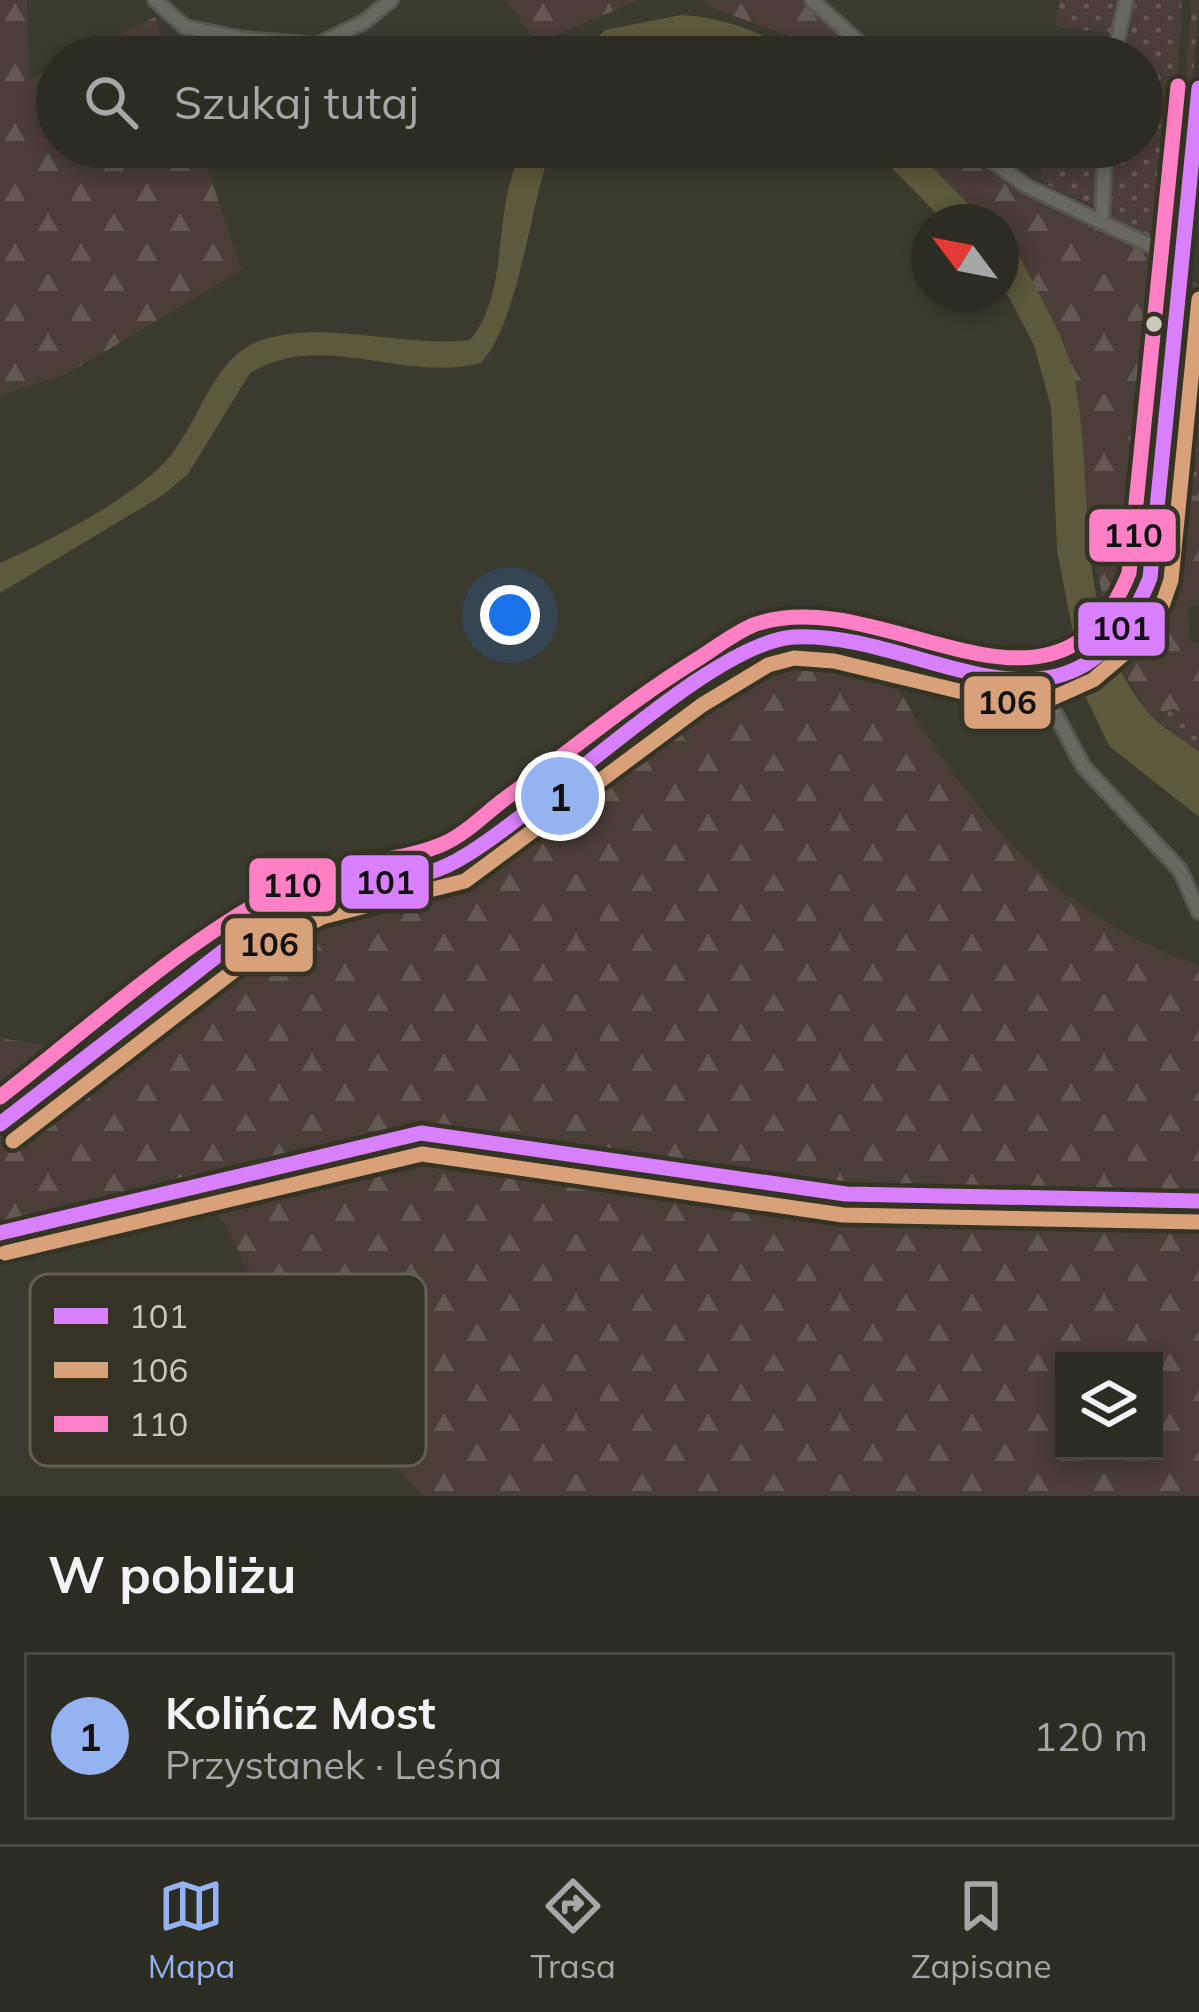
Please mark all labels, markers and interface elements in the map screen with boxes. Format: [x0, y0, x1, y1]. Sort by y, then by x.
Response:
search box [36, 36, 1163, 168]
icon: search [78, 69, 144, 135]
text: Szukaj tutaj [174, 74, 419, 130]
north arrow [911, 204, 1019, 312]
unlabelled marker [1143, 313, 1165, 335]
line badge: 110 [1087, 507, 1178, 564]
text: 110 [1103, 514, 1163, 555]
your location [480, 585, 540, 645]
line badge: 101 [1076, 600, 1167, 658]
text: 101 [1091, 607, 1151, 648]
line badge: 106 [962, 674, 1053, 731]
text: 106 [977, 681, 1037, 722]
pin: 1 [521, 751, 599, 841]
line badge: 101 [339, 853, 431, 911]
line badge: 110 [247, 856, 338, 914]
text: 101 [355, 861, 415, 902]
text: 110 [262, 864, 322, 905]
line badge: 106 [223, 916, 315, 974]
text: 106 [239, 923, 299, 964]
legend [30, 1274, 426, 1466]
text: 101 [129, 1295, 188, 1336]
text: 106 [129, 1349, 188, 1390]
map controls [1055, 1352, 1163, 1460]
button: layers [1055, 1352, 1163, 1460]
text: 110 [129, 1403, 188, 1444]
text: W pobliżu [48, 1542, 296, 1606]
text: Kolińcz Most [165, 1684, 436, 1740]
text: 1 [78, 1712, 102, 1761]
text: 120 m [1033, 1712, 1148, 1761]
text: Przystanek · Leśna [165, 1740, 502, 1789]
tab: Mapa [148, 1873, 235, 1986]
tab: Trasa [531, 1873, 616, 1986]
tab: Zapisane [911, 1873, 1051, 1986]

